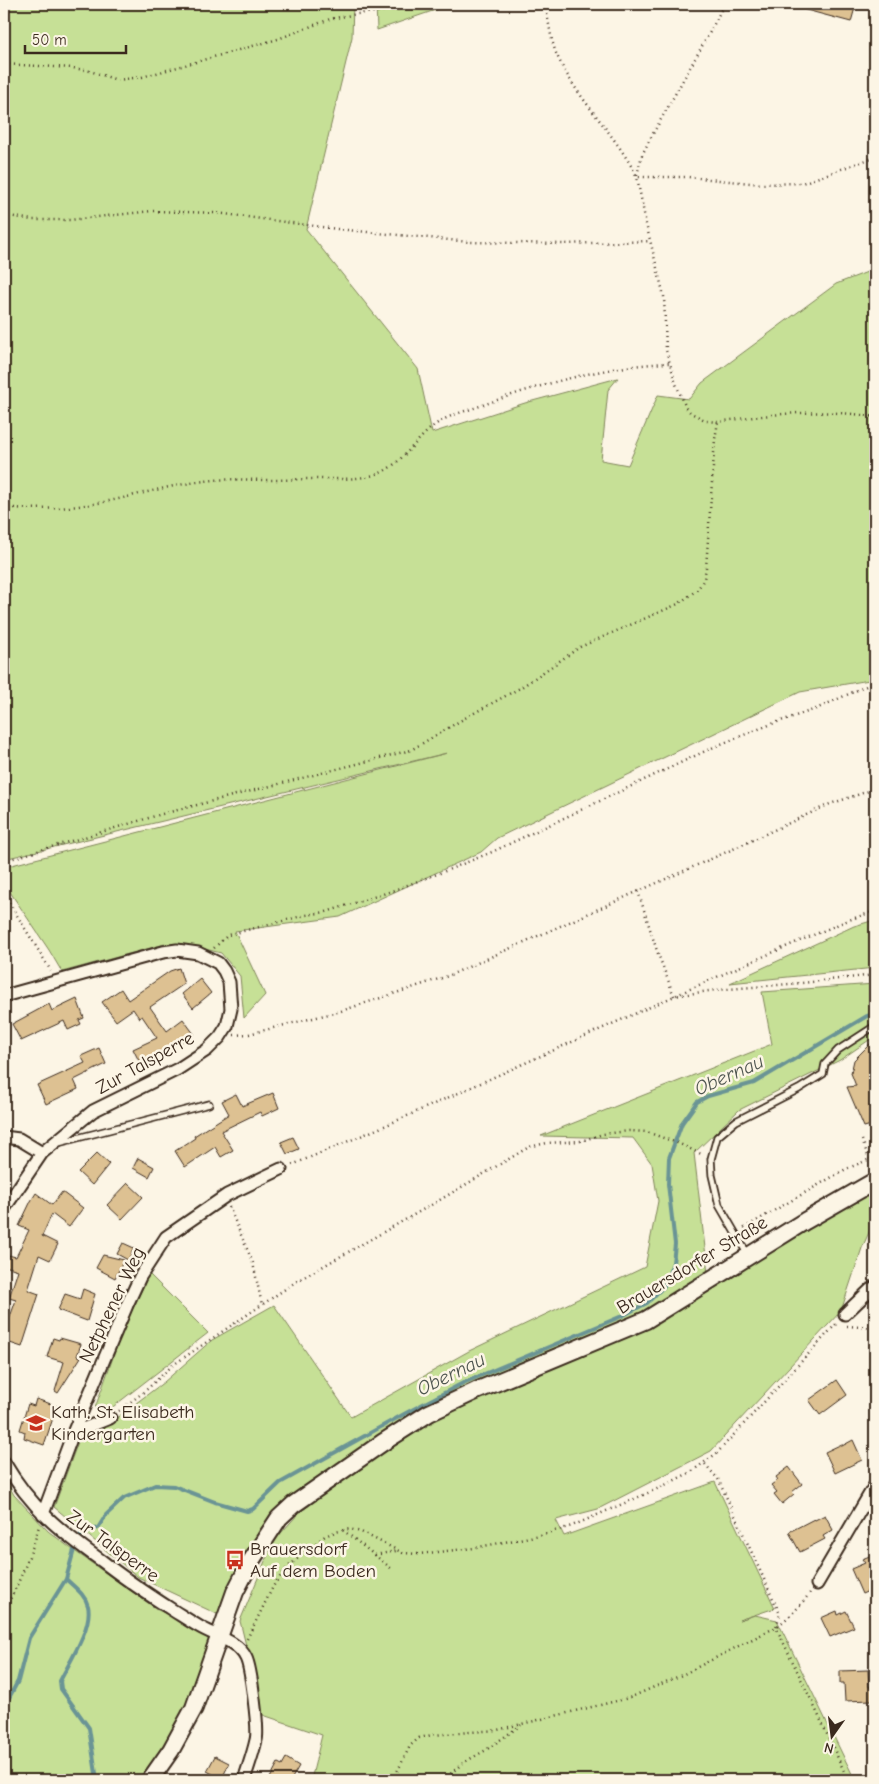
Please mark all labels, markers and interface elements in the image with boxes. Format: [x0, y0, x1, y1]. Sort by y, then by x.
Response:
scale bar [25, 22, 126, 54]
text: 50 m [32, 31, 67, 49]
street label: Zur Talsperre [92, 1027, 198, 1099]
water label: Obernau [691, 1050, 767, 1100]
street label: Brauersdorfer Straße [613, 1211, 771, 1319]
street label: Netphener Weg [75, 1244, 149, 1366]
water label: Obernau [413, 1348, 489, 1400]
place label: Kath. St. Elisabeth Kindergarten [51, 1401, 194, 1445]
school or university icon: Kath. St. Elisabeth Kindergarten [25, 1412, 47, 1434]
street label: Zur Talsperre [63, 1505, 163, 1587]
place label: Brauersdorf Auf dem Boden [250, 1538, 376, 1582]
bus stop icon: Brauersdorf Auf dem Boden [224, 1549, 246, 1571]
north arrow [806, 1712, 856, 1762]
text: N [822, 1739, 835, 1757]

